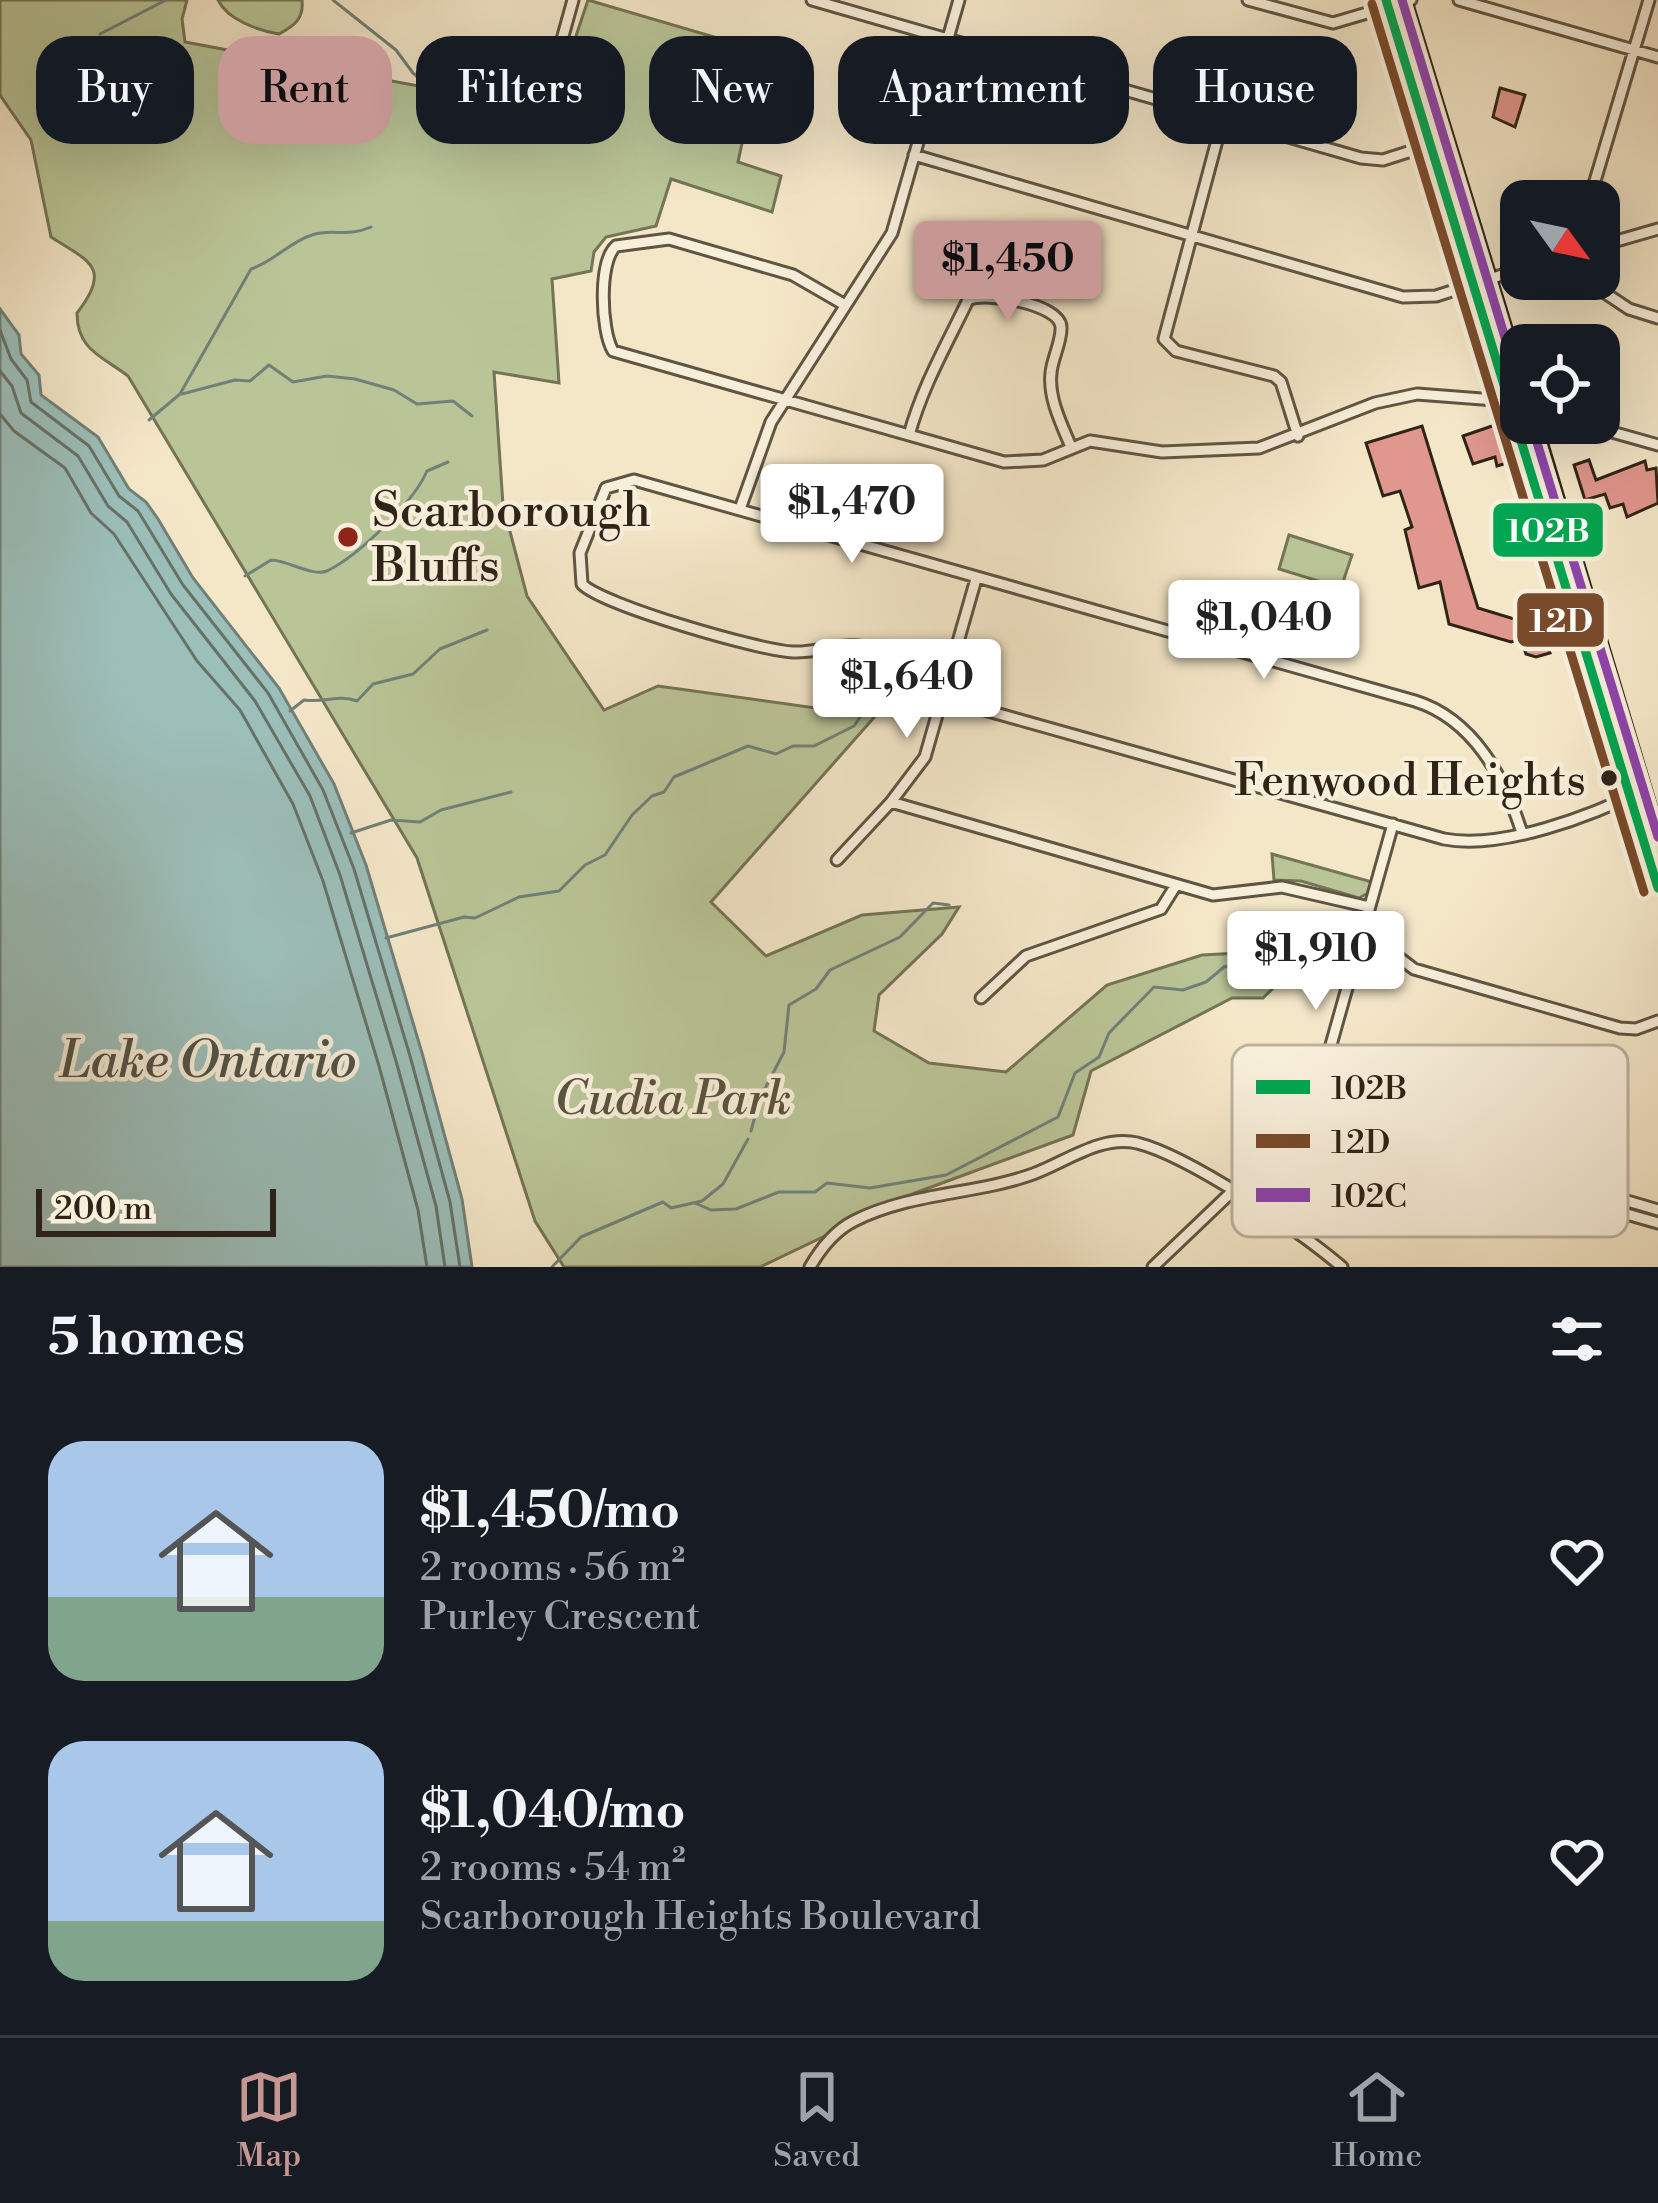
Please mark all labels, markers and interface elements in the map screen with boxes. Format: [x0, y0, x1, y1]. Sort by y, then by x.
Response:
chip: Buy [36, 36, 194, 144]
chip: Rent [218, 36, 392, 144]
chip: Filters [416, 36, 625, 144]
chip: New [649, 36, 814, 144]
chip: Apartment [838, 36, 1129, 144]
chip: House [1153, 36, 1357, 144]
north arrow [1500, 180, 1620, 300]
map controls [1500, 180, 1620, 444]
pin: $1,450 [910, 221, 1106, 323]
text: $1,450 [941, 235, 1075, 284]
button: locate [1500, 324, 1620, 444]
pin: $1,470 [754, 464, 950, 566]
text: $1,470 [788, 478, 916, 527]
place label: Scarborough Bluffs [371, 482, 651, 597]
line badge: 102B [1491, 501, 1605, 559]
text: 102B [1506, 512, 1590, 553]
marker: Scarborough Bluffs [335, 524, 361, 550]
pin: $1,040 [1166, 580, 1362, 682]
line badge: 12D [1515, 591, 1606, 649]
text: $1,040 [1195, 594, 1333, 643]
text: 12D [1529, 602, 1593, 643]
pin: $1,640 [809, 639, 1005, 741]
text: $1,640 [840, 653, 974, 702]
place label: Fenwood Heights [1235, 753, 1586, 810]
marker: Fenwood Heights [1598, 767, 1620, 789]
pin: $1,910 [1218, 911, 1414, 1013]
text: $1,910 [1254, 925, 1378, 974]
water label: Lake Ontario [58, 1030, 356, 1094]
legend [1232, 1045, 1628, 1237]
text: 102B [1331, 1069, 1408, 1110]
park label: Cudia Park [554, 1070, 792, 1130]
text: 12D [1331, 1123, 1390, 1164]
text: 102C [1331, 1177, 1407, 1218]
scale bar [36, 1183, 276, 1236]
text: 200 m [54, 1189, 152, 1230]
icon: filters [1544, 1306, 1610, 1372]
text: 5 homes [48, 1307, 245, 1371]
text: $1,450/mo [420, 1480, 680, 1544]
icon: home [144, 1489, 288, 1633]
icon: heart [1544, 1528, 1610, 1594]
text: 2 rooms · 56 m² [420, 1544, 685, 1593]
text: Purley Crescent [420, 1593, 700, 1642]
text: $1,040/mo [420, 1780, 686, 1844]
icon: home [144, 1789, 288, 1933]
icon: heart [1544, 1828, 1610, 1894]
text: 2 rooms · 54 m² [420, 1844, 686, 1893]
text: Scarborough Heights Boulevard [420, 1893, 981, 1942]
tab: Map [236, 2064, 302, 2177]
tab: Saved [773, 2064, 860, 2177]
tab: Home [1332, 2064, 1422, 2177]

